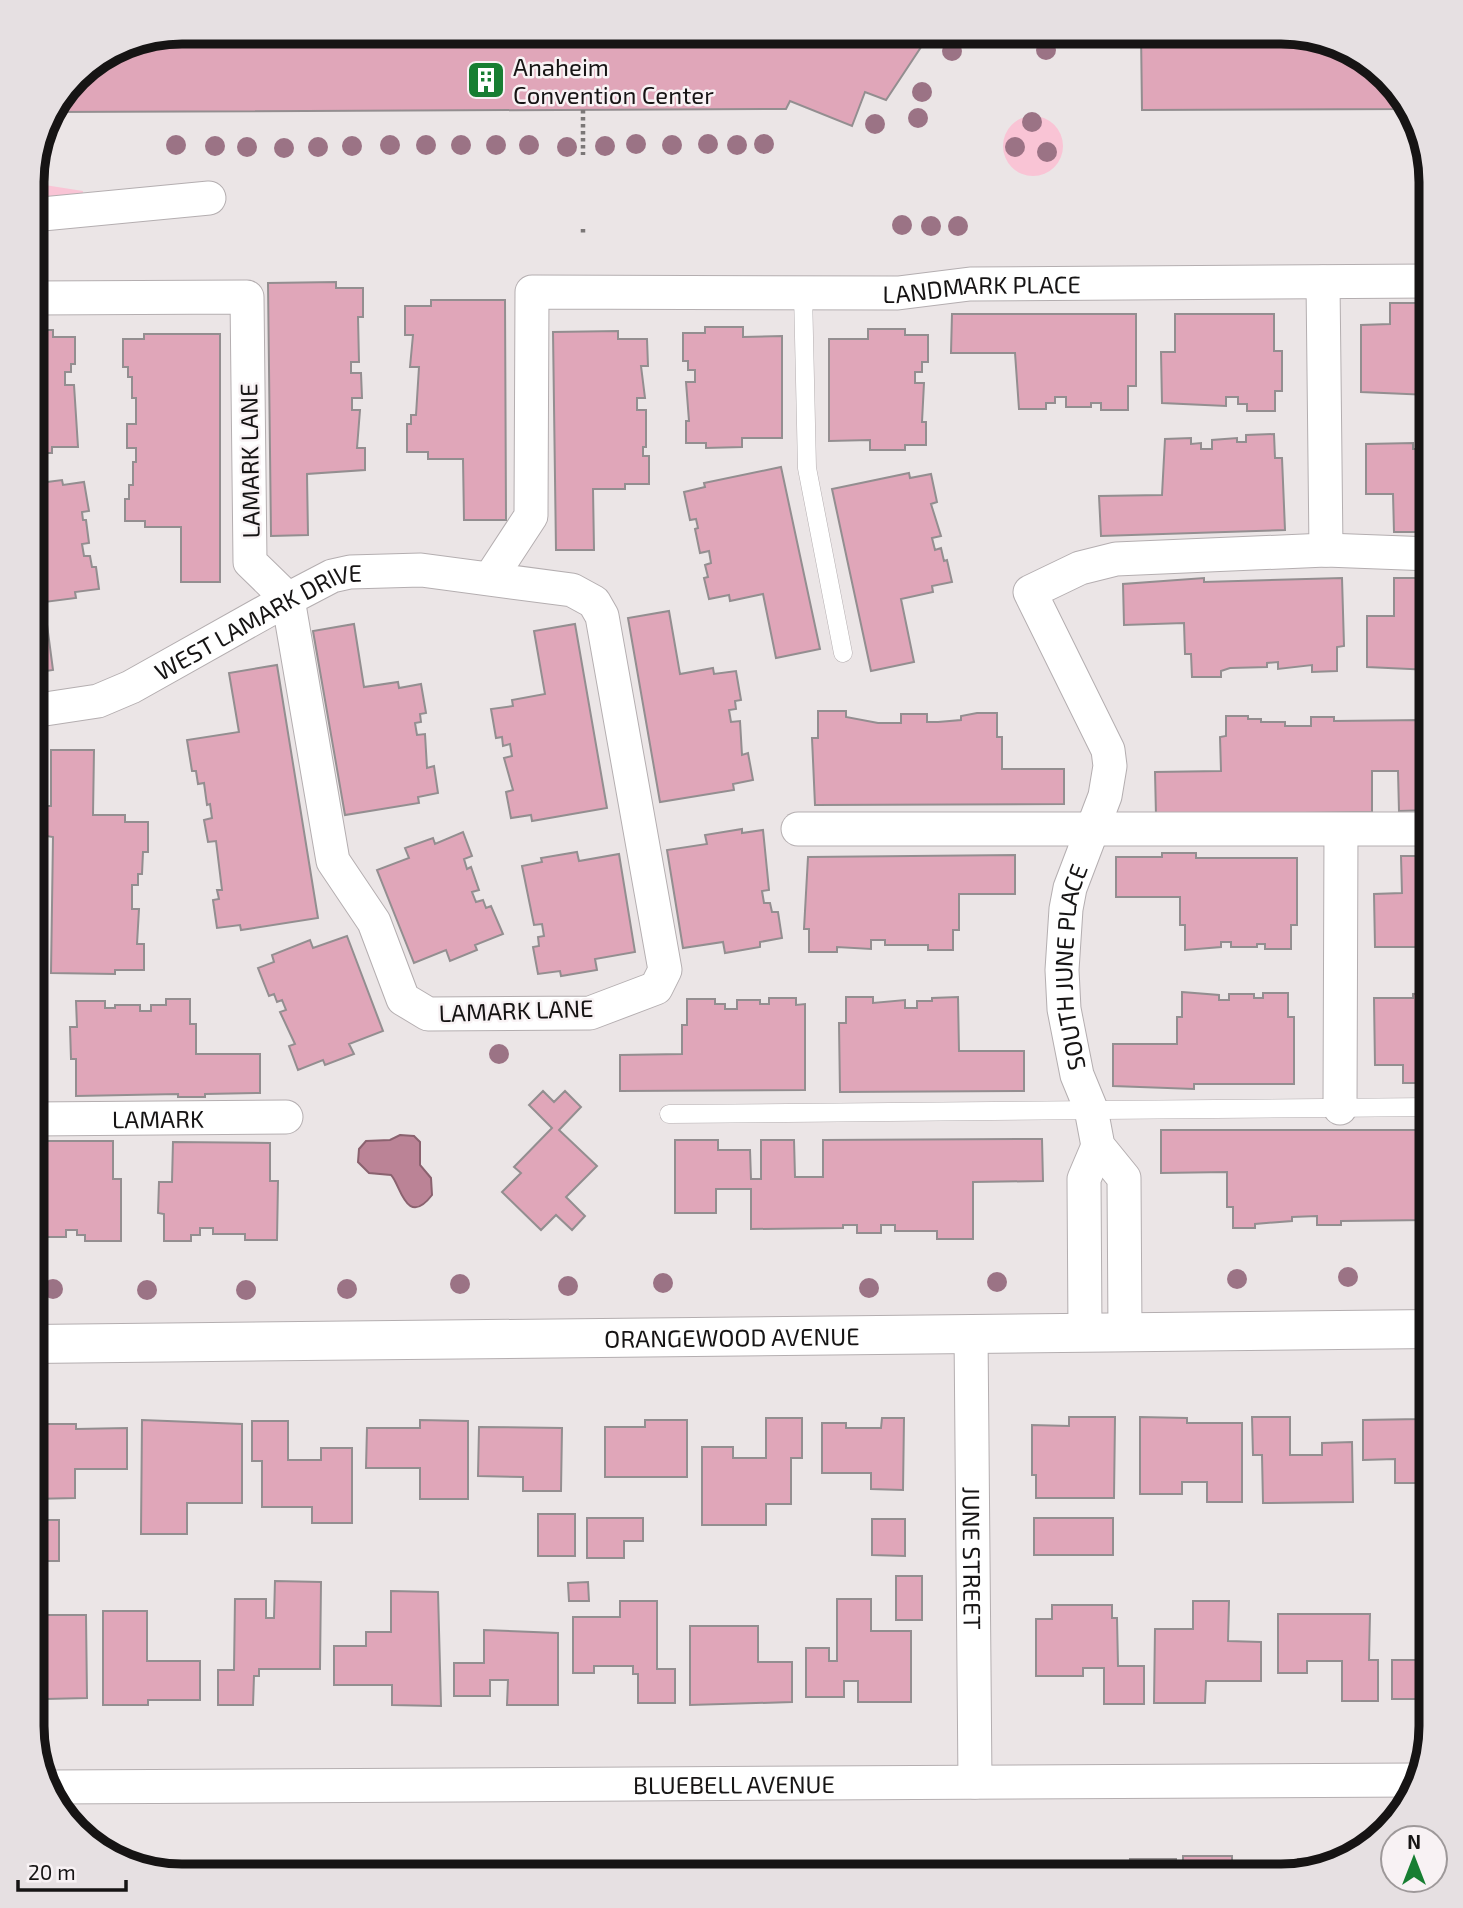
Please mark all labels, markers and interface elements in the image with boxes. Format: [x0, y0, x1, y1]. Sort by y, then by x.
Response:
place label: Anaheim Convention Center [513, 52, 714, 109]
building icon: Anaheim Convention Center [465, 59, 507, 101]
street label: LANDMARK PLACE [883, 269, 1081, 308]
street label: LAMARK LANE [233, 383, 265, 539]
street label: WEST LAMARK DRIVE [149, 557, 362, 686]
street label: SOUTH JUNE PLACE [1047, 860, 1092, 1073]
street label: LAMARK LANE [438, 993, 594, 1027]
street label: LAMARK [112, 1103, 204, 1133]
street label: ORANGEWOOD AVENUE [604, 1321, 860, 1352]
street label: JUNE STREET [958, 1486, 988, 1630]
street label: BLUEBELL AVENUE [633, 1768, 835, 1799]
north arrow [1379, 1824, 1449, 1894]
text: N [1407, 1830, 1421, 1853]
scale bar [18, 1848, 126, 1892]
text: 20 m [28, 1859, 76, 1884]

